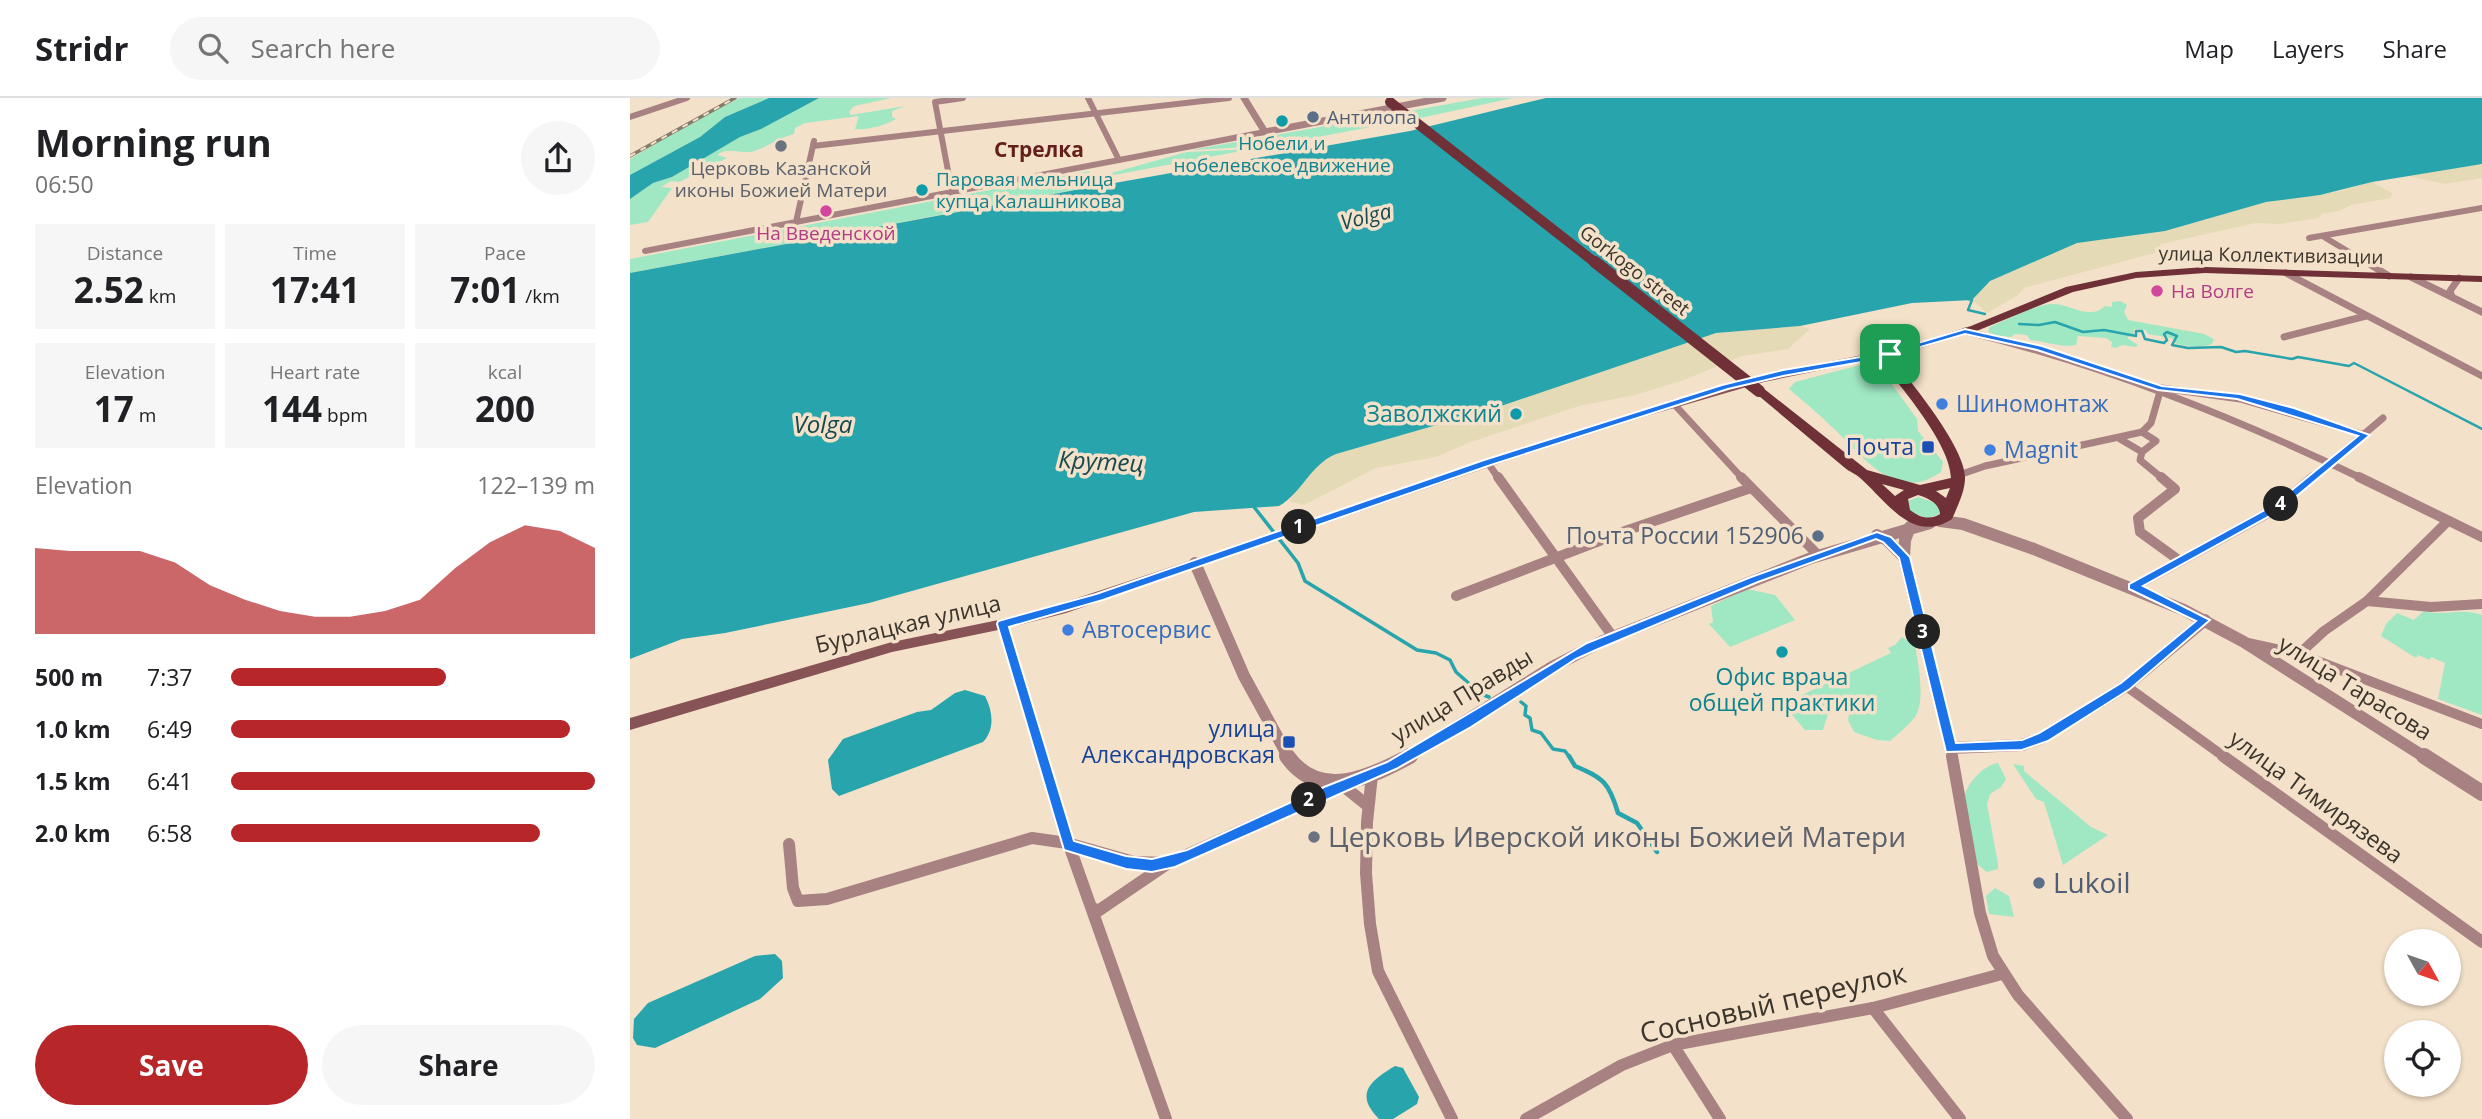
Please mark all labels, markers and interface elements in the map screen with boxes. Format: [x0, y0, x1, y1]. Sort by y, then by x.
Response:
search box [170, 17, 660, 80]
text: Stridr [35, 26, 128, 71]
icon: search [194, 29, 232, 67]
text: Search here [250, 30, 395, 66]
text: Map [2184, 32, 2234, 65]
text: Layers [2272, 32, 2345, 65]
text: Share [2383, 32, 2447, 65]
place label: Антилопа [1327, 104, 1417, 130]
marker: Антилопа [1305, 109, 1321, 125]
marker: Нобели и нобелевское движение [1274, 113, 1290, 129]
text: Morning run [35, 116, 272, 168]
button: share [521, 121, 595, 195]
place label: Нобели и нобелевское движение [1173, 130, 1391, 178]
district label: Стрелка [994, 135, 1084, 163]
marker: Церковь Казанской иконы Божией Матери [773, 138, 789, 154]
place label: Церковь Казанской иконы Божией Матери [675, 155, 887, 203]
place label: Паровая мельница купца Калашникова [936, 166, 1122, 214]
text: 06:50 [35, 168, 94, 200]
marker: Паровая мельница купца Калашникова [914, 182, 930, 198]
water label: Volga [1337, 196, 1394, 236]
marker: На Введенской [818, 203, 834, 219]
street label: Gorkogo street [1575, 219, 1696, 321]
place label: На Введенской [756, 220, 896, 246]
text: Distance [87, 240, 163, 266]
text: Time [293, 240, 337, 266]
text: Pace [484, 240, 526, 266]
street label: улица Коллективизации [2158, 240, 2384, 270]
text: 2.52 [74, 266, 144, 313]
text: 17:41 [270, 266, 360, 313]
text: 7:01 [450, 266, 520, 313]
place label: На Волге [2171, 278, 2254, 304]
text: km [144, 283, 176, 309]
text: /km [520, 283, 560, 309]
marker: На Волге [2149, 283, 2165, 299]
pin [1860, 324, 1920, 384]
icon: arrive [1871, 335, 1909, 373]
text: Elevation [85, 359, 165, 385]
text: Heart rate [270, 359, 360, 385]
text: kcal [488, 359, 522, 385]
text: 17 [94, 385, 134, 432]
text: 144 [262, 385, 322, 432]
text: 200 [475, 385, 535, 432]
place label: Шиномонтаж [1956, 387, 2109, 419]
marker: Шиномонтаж [1934, 396, 1950, 412]
place label: Заволжский [1367, 397, 1502, 429]
text: m [134, 402, 156, 428]
text: bpm [322, 402, 368, 428]
marker: Заволжский [1508, 406, 1524, 422]
water label: Volga [794, 407, 853, 440]
place label: Почта [1846, 430, 1914, 462]
place label: Magnit [2004, 433, 2078, 465]
marker: Почта [1920, 439, 1936, 455]
water label: Крутец [1058, 442, 1145, 479]
marker: Magnit [1982, 442, 1998, 458]
text: Elevation [35, 469, 133, 501]
text: 122–139 m [477, 469, 595, 501]
pin: 4 [2264, 486, 2298, 522]
text: 4 [2275, 490, 2286, 516]
pin: 1 [1282, 510, 1316, 544]
text: 1 [1293, 513, 1304, 539]
place label: Почта России 152906 [1566, 519, 1804, 551]
marker: Почта России 152906 [1810, 528, 1826, 544]
street label: Бурлацкая улица [812, 586, 1004, 660]
place label: Автосервис [1082, 613, 1211, 645]
pin: 3 [1906, 614, 1940, 650]
text: 3 [1917, 618, 1928, 644]
marker: Автосервис [1060, 622, 1076, 638]
street label: улица Тарасова [2273, 627, 2438, 747]
street label: улица Правды [1385, 640, 1538, 750]
marker: Офис врача общей практики [1774, 644, 1790, 660]
place label: Офис врача общей практики [1689, 660, 1875, 718]
text: 500 m [35, 661, 103, 693]
text: 7:37 [147, 661, 193, 693]
place label: улица Александровская [1081, 712, 1275, 770]
text: 1.0 km [35, 713, 111, 745]
text: 6:49 [147, 713, 193, 745]
street label: улица Тимирязева [2223, 722, 2410, 870]
marker: улица Александровская [1281, 734, 1297, 750]
text: 1.5 km [35, 765, 111, 797]
text: 6:41 [147, 765, 193, 797]
pin: 2 [1292, 782, 1326, 818]
text: 2 [1303, 786, 1314, 812]
text: 2.0 km [35, 817, 111, 849]
text: 6:58 [147, 817, 193, 849]
place label: Церковь Иверской иконы Божией Матери [1328, 817, 1906, 855]
marker: Церковь Иверской иконы Божией Матери [1306, 829, 1322, 845]
place label: Lukoil [2053, 863, 2130, 901]
marker: Lukoil [2031, 875, 2047, 891]
north arrow [2384, 929, 2460, 1006]
map controls [2384, 929, 2461, 1097]
street label: Сосновый переулок [1636, 953, 1910, 1051]
button: locate [2384, 1020, 2461, 1097]
button: Save [35, 1025, 308, 1105]
button: Share [322, 1025, 595, 1105]

